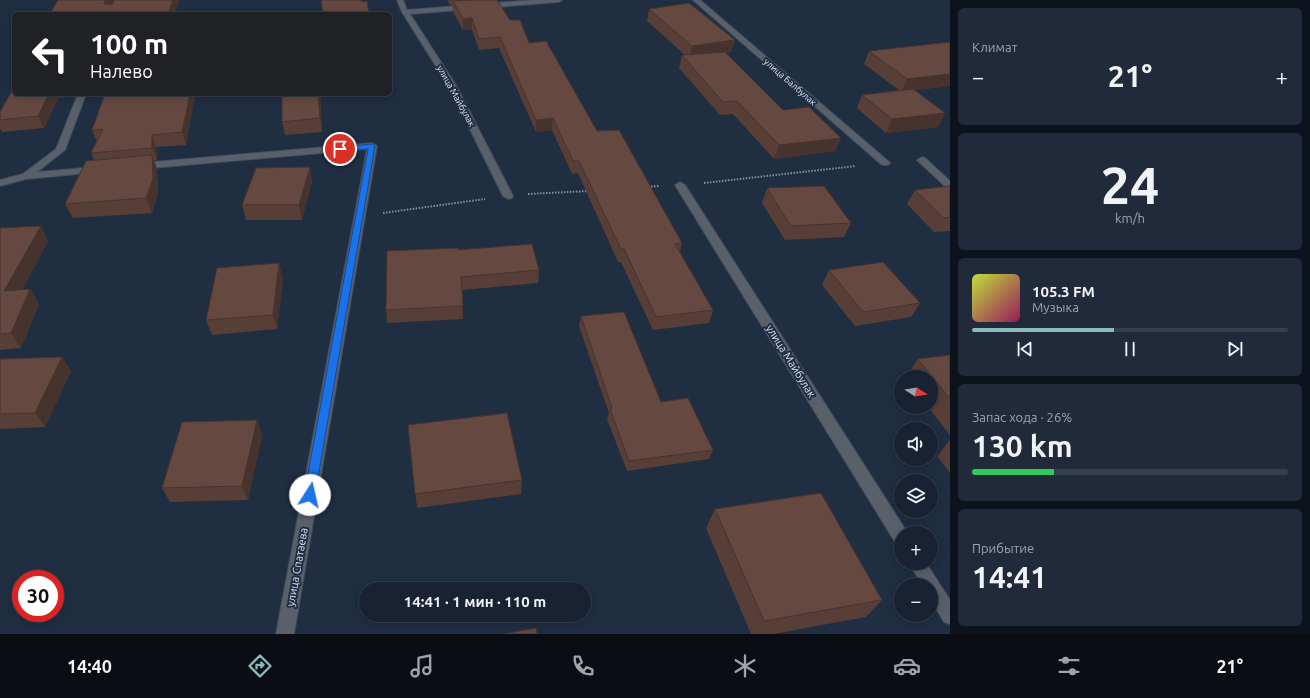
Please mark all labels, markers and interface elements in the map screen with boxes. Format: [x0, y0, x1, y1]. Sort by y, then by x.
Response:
icon: left [24, 28, 76, 80]
text: 100 m [90, 28, 168, 59]
text: Климат [972, 40, 1017, 54]
street label: улица Балбулак [762, 57, 818, 108]
text: 21° [1108, 59, 1152, 93]
text: Налево [90, 61, 153, 81]
street label: улица Майбулак [435, 64, 477, 129]
text: − [972, 64, 984, 89]
text: + [1276, 64, 1288, 89]
pin [323, 132, 357, 166]
icon: arrive [329, 138, 351, 160]
text: 24 [1101, 156, 1159, 214]
text: km/h [1115, 211, 1145, 225]
text: 105.3 FM [1032, 283, 1095, 300]
text: Музыка [1032, 300, 1079, 314]
street label: улица Майбулак [764, 322, 818, 400]
icon: previous [1014, 338, 1036, 360]
icon: pause [1119, 338, 1141, 360]
icon: next [1224, 338, 1246, 360]
north arrow [894, 370, 938, 414]
map controls [894, 370, 938, 622]
text: Запас хода · 26% [972, 410, 1072, 424]
button: sound [894, 422, 938, 466]
text: 130 km [972, 429, 1073, 463]
position arrow [289, 474, 331, 516]
button: layers [894, 474, 938, 518]
button: + [894, 526, 938, 570]
street label: улица Спатаева [284, 527, 310, 607]
text: Прибытие [972, 541, 1034, 555]
text: 14:41 [972, 560, 1047, 594]
speed limit sign: 30 [12, 570, 64, 622]
button: − [894, 578, 938, 622]
text: 14:41 · 1 мин · 110 m [404, 593, 546, 610]
icon: directions [246, 652, 274, 680]
icon: music [408, 652, 436, 680]
icon: phone [569, 652, 597, 680]
icon: climate [731, 652, 759, 680]
icon: car [893, 652, 921, 680]
icon: filters [1055, 652, 1083, 680]
text: 14:40 [67, 656, 112, 676]
text: 21° [1216, 656, 1243, 676]

